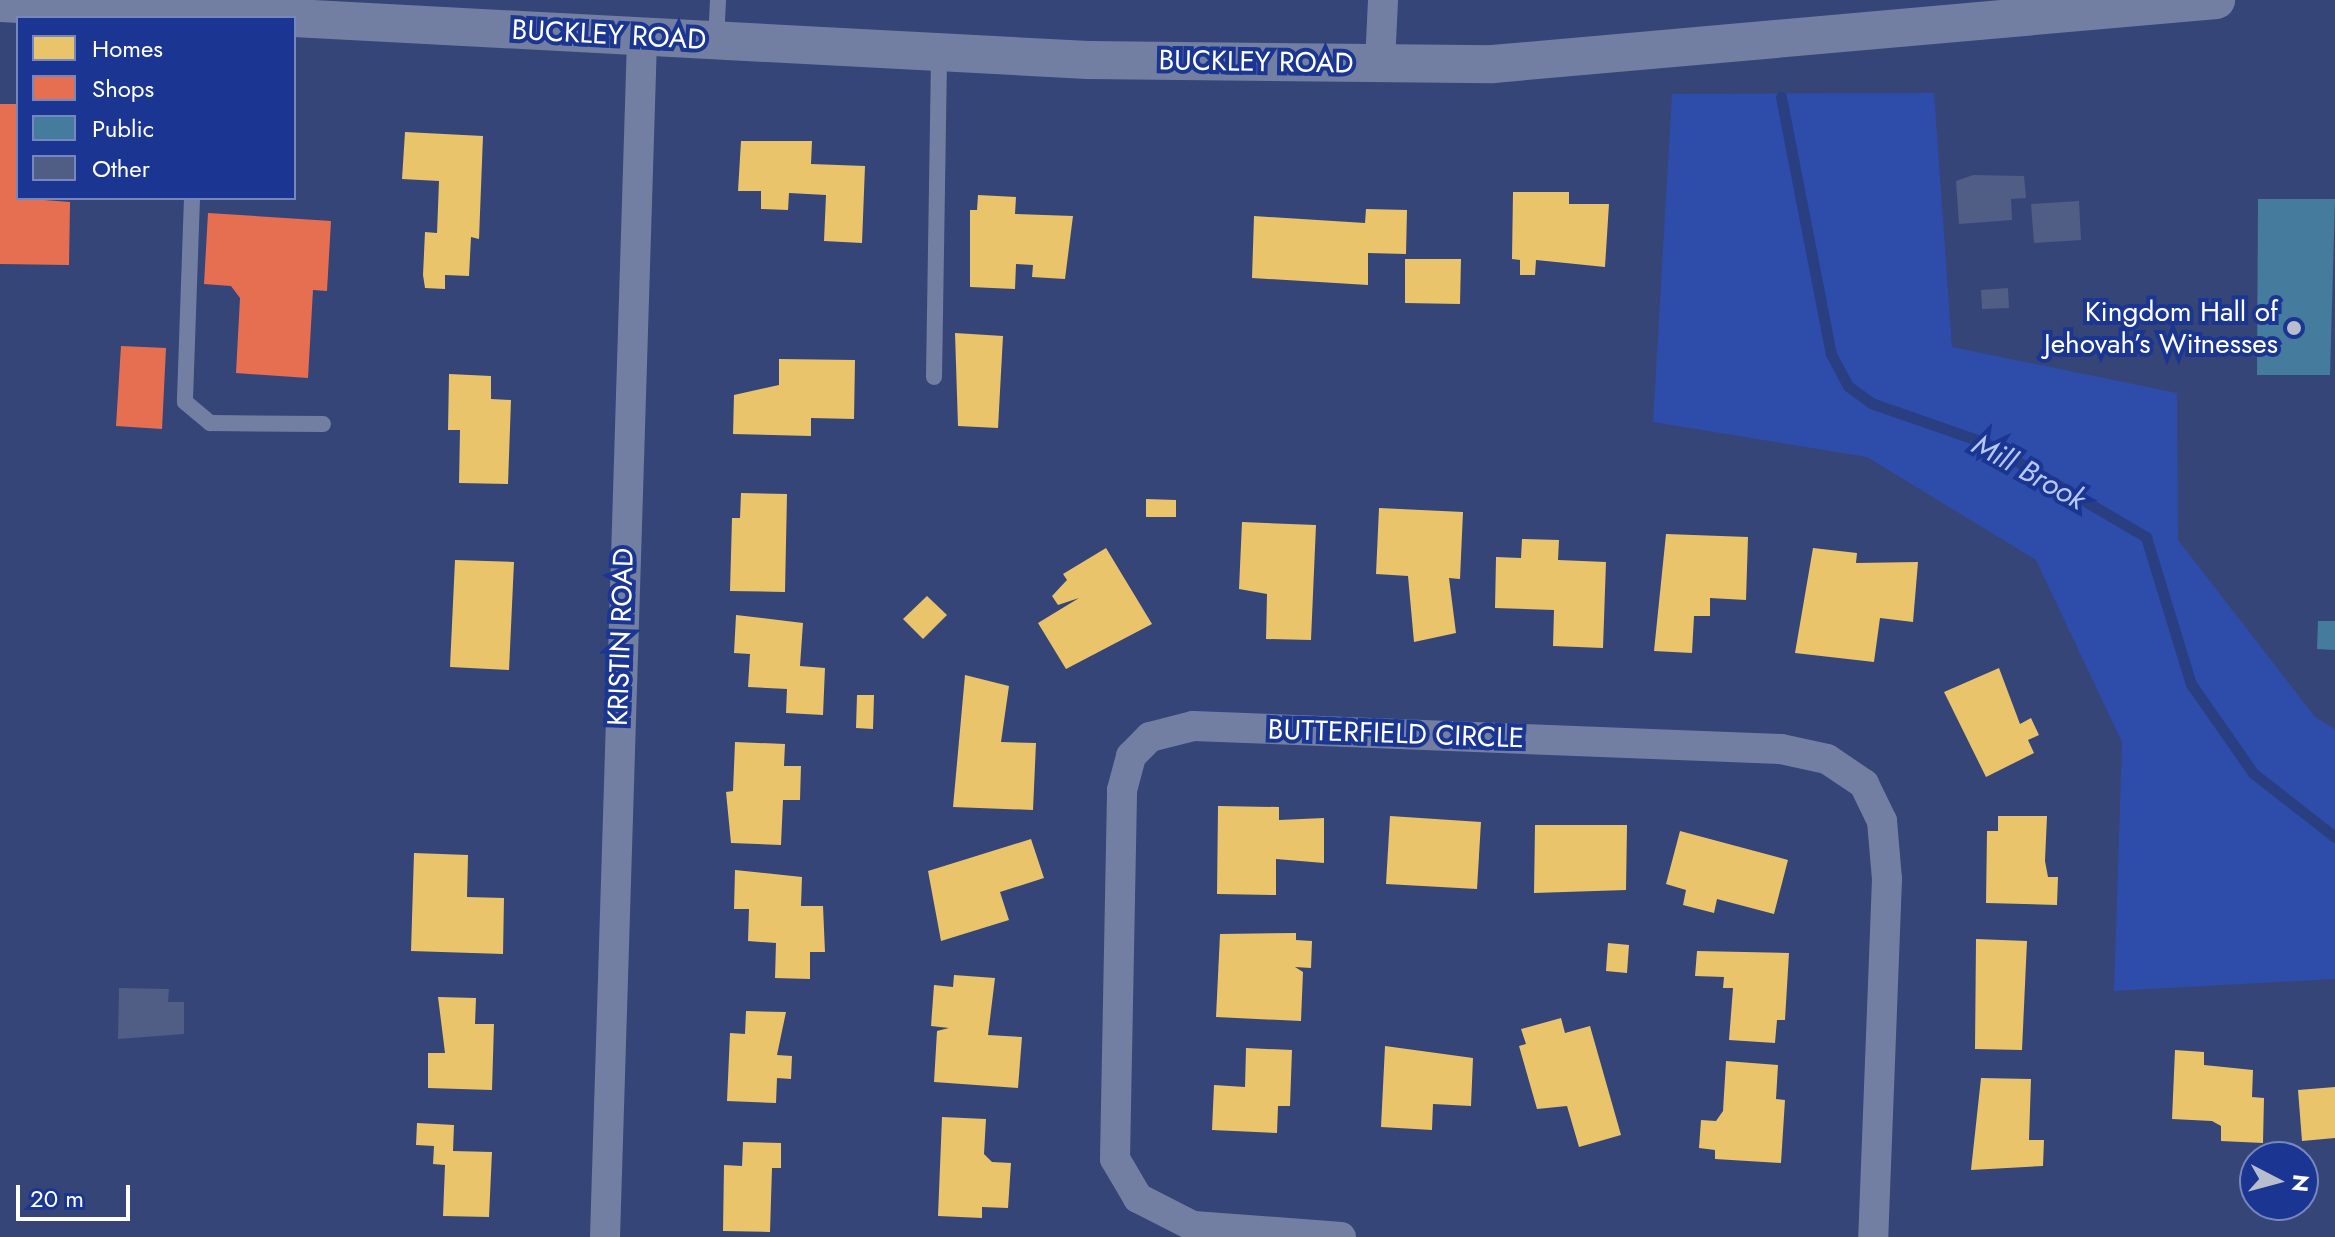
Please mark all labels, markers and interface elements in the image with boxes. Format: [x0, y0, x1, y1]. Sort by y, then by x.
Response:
street label: BUCKLEY ROAD [511, 13, 707, 57]
legend [16, 16, 296, 200]
text: Homes [92, 31, 163, 66]
street label: BUCKLEY ROAD [1158, 44, 1354, 80]
text: Shops [92, 71, 154, 106]
text: Public [92, 111, 154, 146]
text: Other [92, 151, 150, 186]
place label: Kingdom Hall of Jehovah’s Witnesses [2044, 295, 2278, 361]
marker: Kingdom Hall of Jehovah’s Witnesses [2285, 319, 2303, 337]
water label: Mill Brook [1966, 426, 2092, 518]
street label: KRISTIN ROAD [601, 547, 641, 727]
street label: BUTTERFIELD CIRCLE [1267, 713, 1525, 755]
north arrow [2239, 1141, 2319, 1221]
scale bar [20, 1169, 134, 1219]
text: N [2284, 1173, 2318, 1194]
text: 20 m [30, 1181, 84, 1216]

